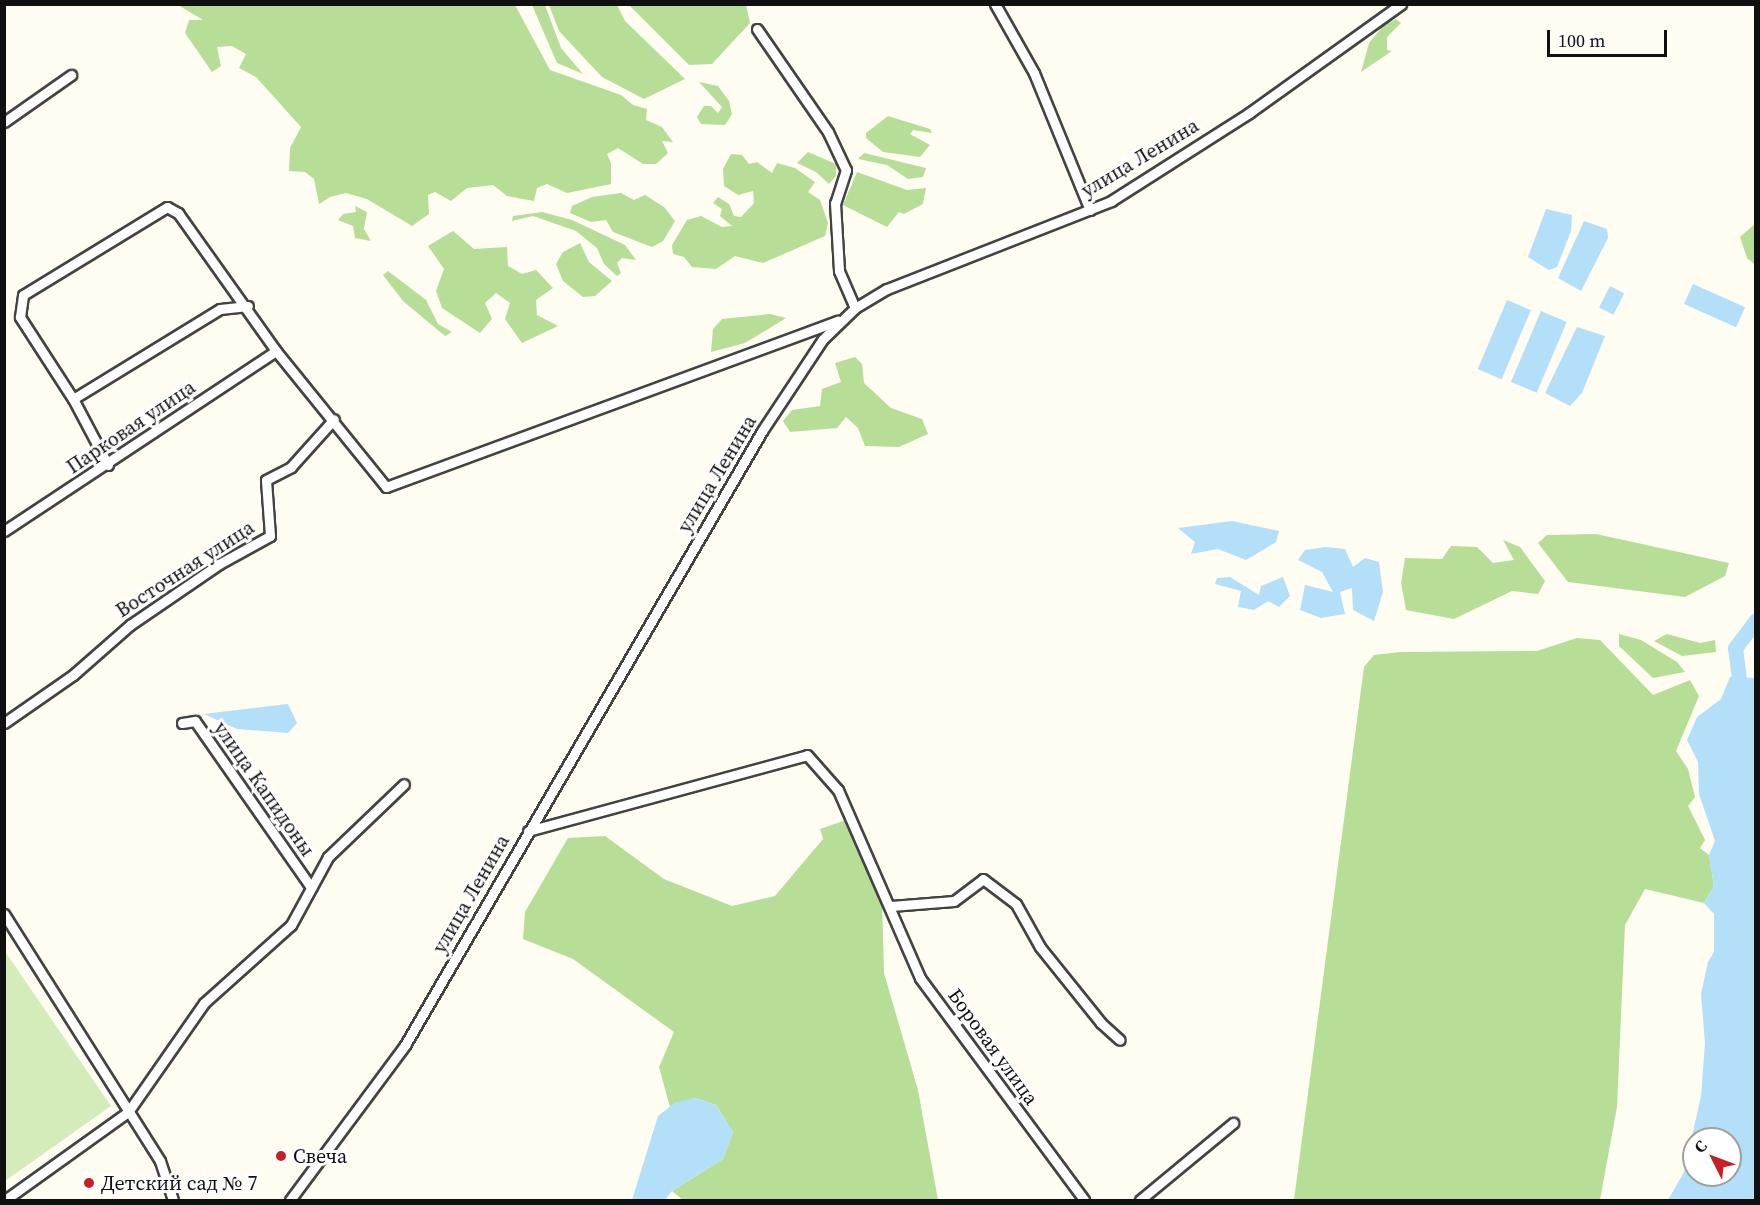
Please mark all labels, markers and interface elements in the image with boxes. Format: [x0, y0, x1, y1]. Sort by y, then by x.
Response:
scale bar [1550, 18, 1670, 56]
text: 100 m [1558, 28, 1605, 53]
street label: улица Ленина [1077, 113, 1203, 203]
street label: Парковая улица [62, 375, 200, 479]
street label: улица Ленина [672, 411, 762, 537]
street label: Восточная улица [111, 515, 259, 623]
street label: улица Капидоны [208, 717, 320, 861]
street label: улица Ленина [427, 830, 515, 958]
street label: Боровая улица [943, 984, 1043, 1110]
north arrow [1682, 1127, 1742, 1187]
text: С [1689, 1135, 1712, 1157]
place label: Свеча [293, 1144, 347, 1168]
marker: Свеча [274, 1149, 288, 1163]
place label: Детский сад № 7 [101, 1171, 257, 1195]
marker: Детский сад № 7 [82, 1176, 96, 1190]

